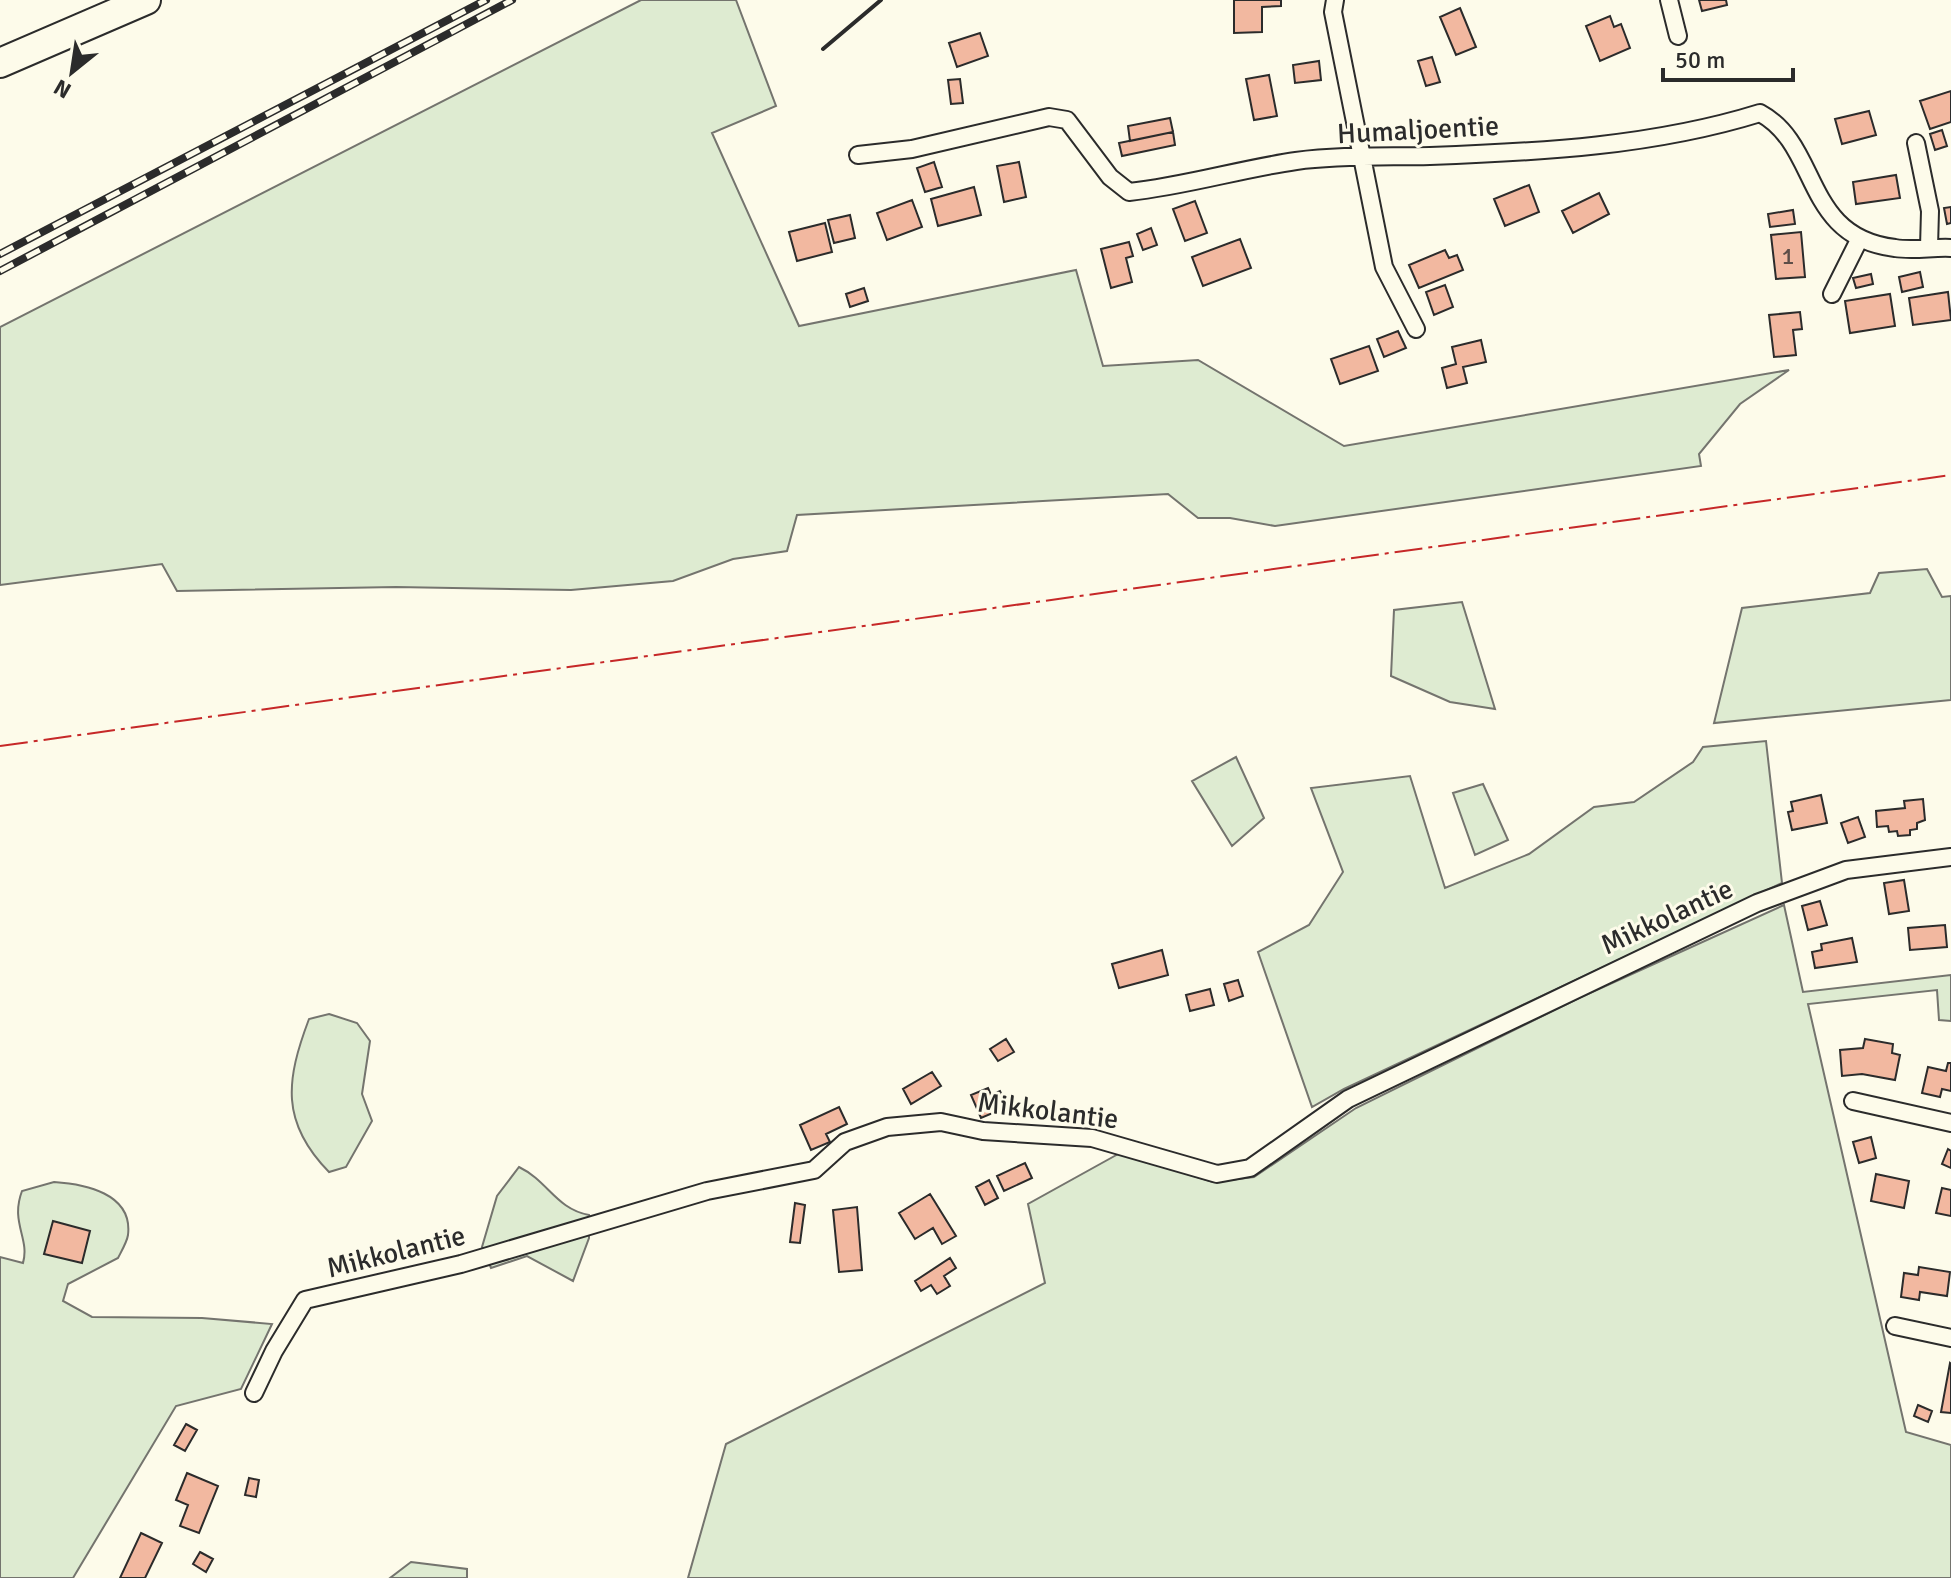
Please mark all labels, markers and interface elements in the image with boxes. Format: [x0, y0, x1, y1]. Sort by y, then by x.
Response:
north arrow [32, 32, 112, 112]
scale bar [1663, 32, 1793, 82]
text: 50 m [1675, 45, 1725, 75]
text: N [49, 73, 76, 104]
street label: Humaljoentie [1336, 109, 1500, 151]
house number: 1 [1782, 241, 1794, 271]
street label: Mikkolantie [1596, 872, 1738, 962]
street label: Mikkolantie [976, 1085, 1120, 1137]
street label: Mikkolantie [323, 1218, 469, 1286]

